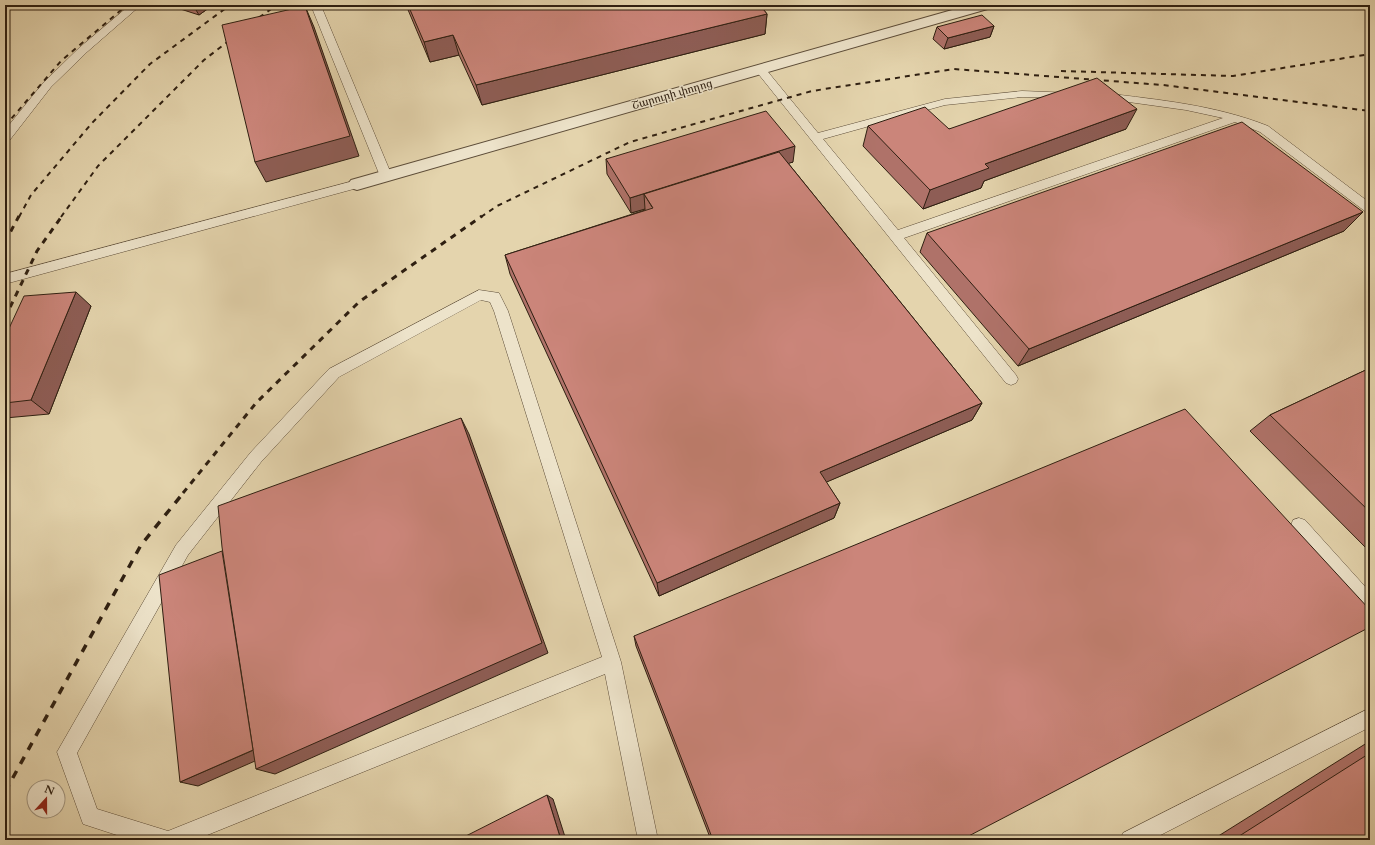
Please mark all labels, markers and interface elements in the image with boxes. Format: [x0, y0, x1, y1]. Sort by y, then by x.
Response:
street label: Շարուրի փողոց [630, 76, 714, 113]
north arrow [26, 779, 66, 819]
text: N [42, 781, 57, 799]

